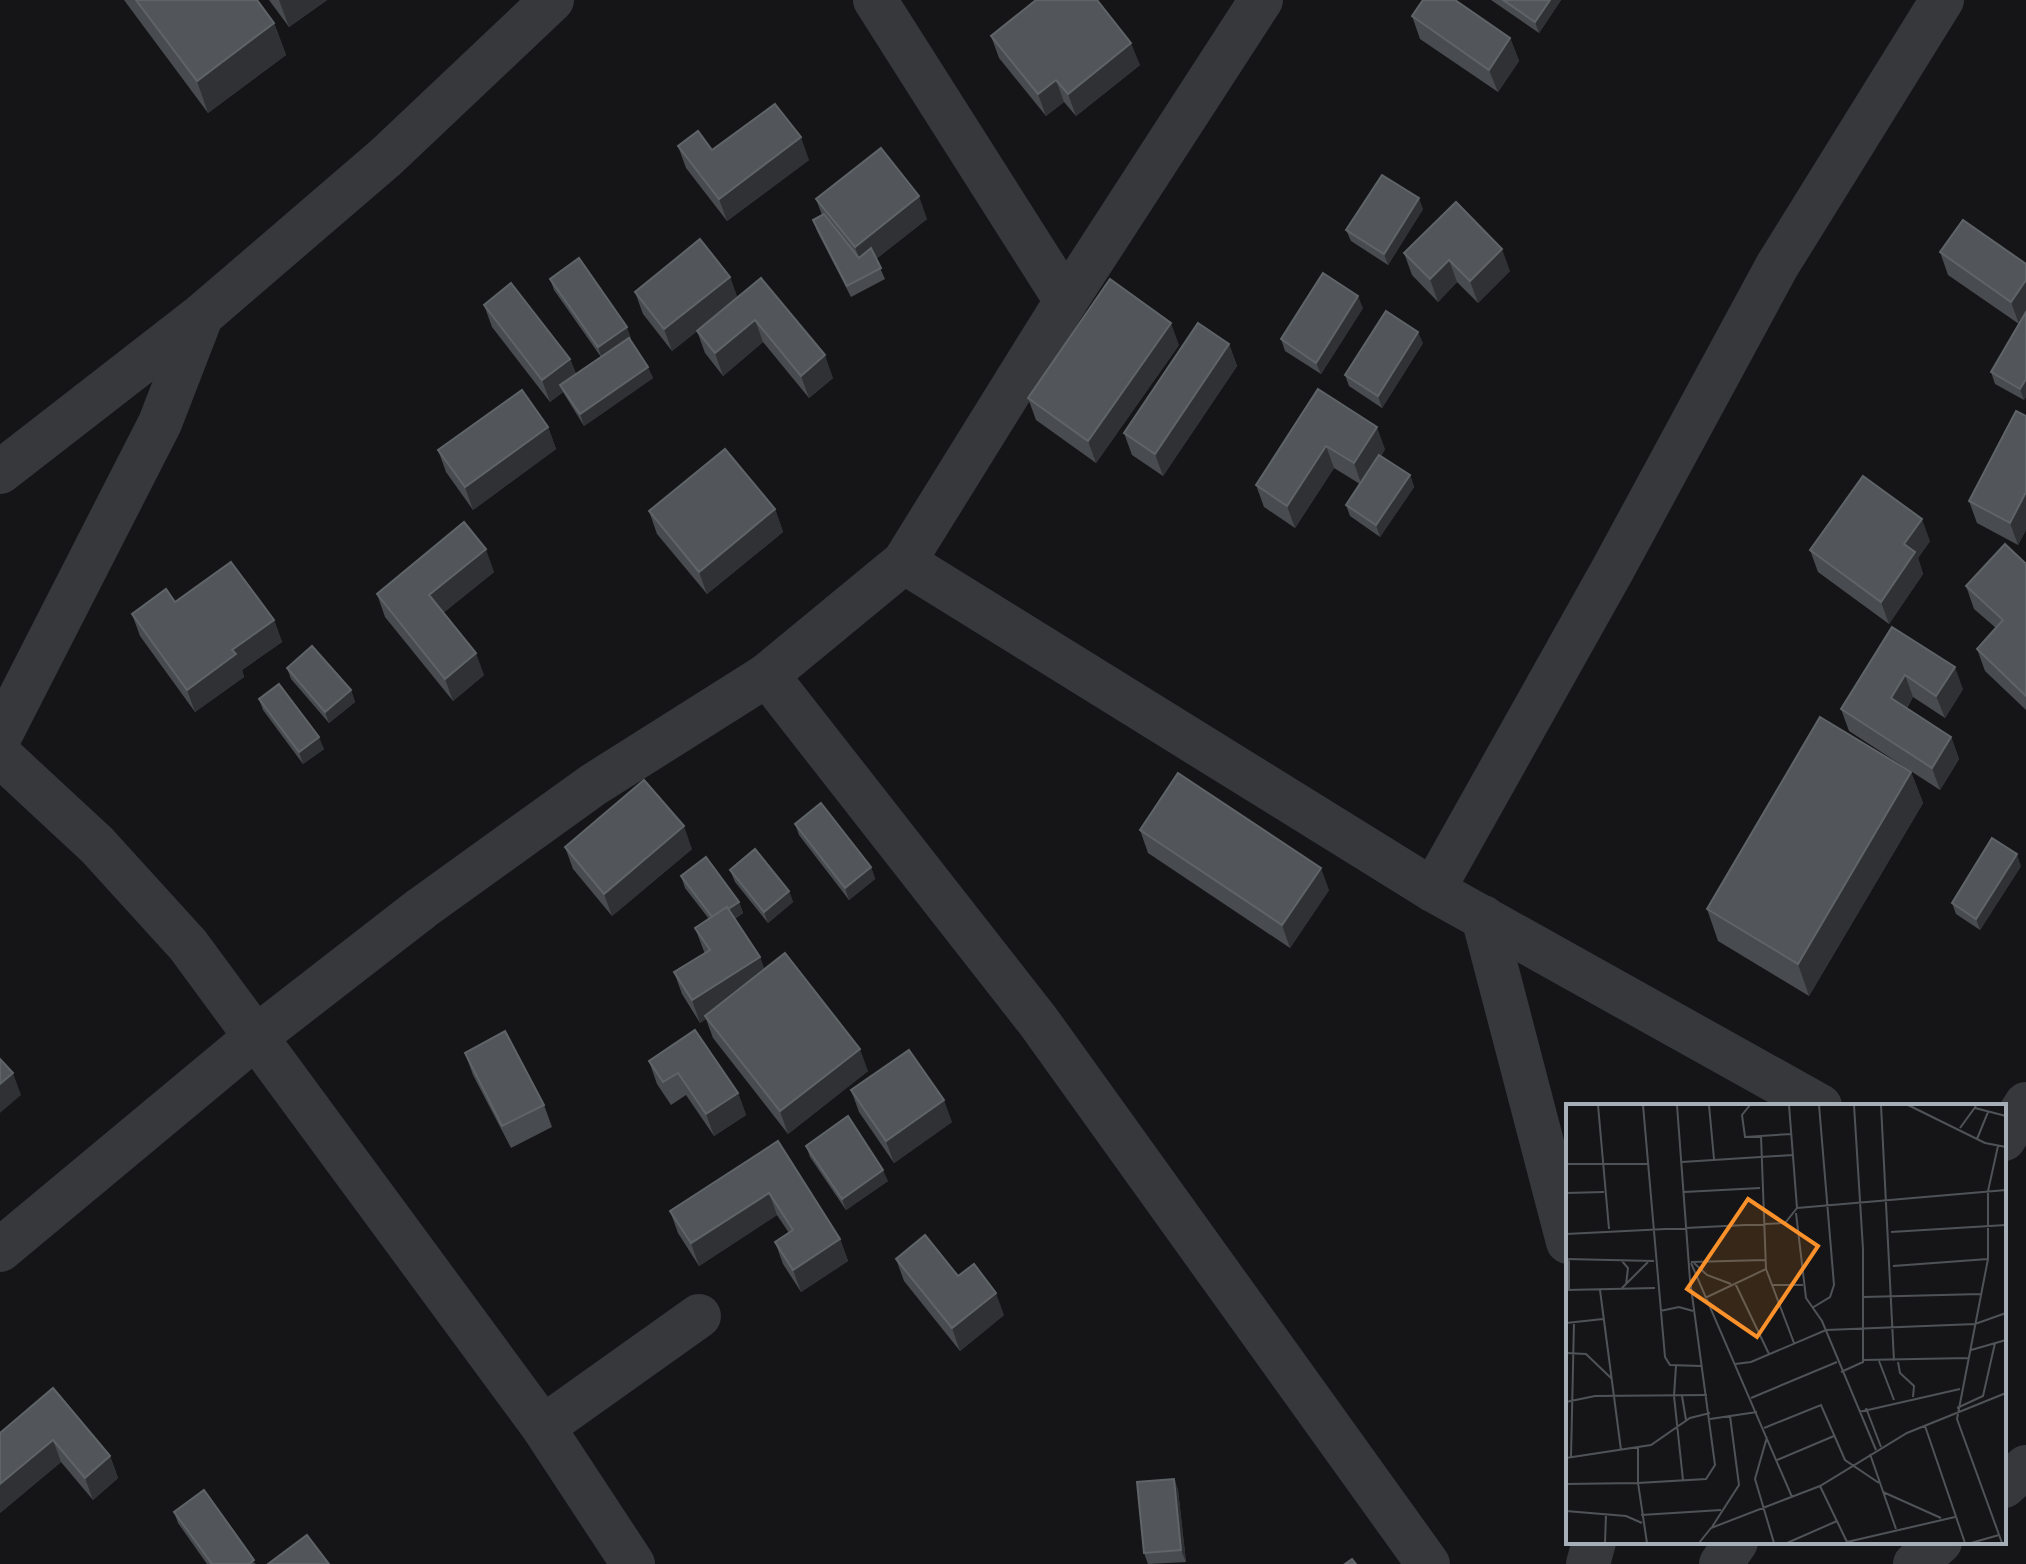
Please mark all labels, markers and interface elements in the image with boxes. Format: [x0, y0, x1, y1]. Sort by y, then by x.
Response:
inset map [1566, 1104, 2006, 1544]

